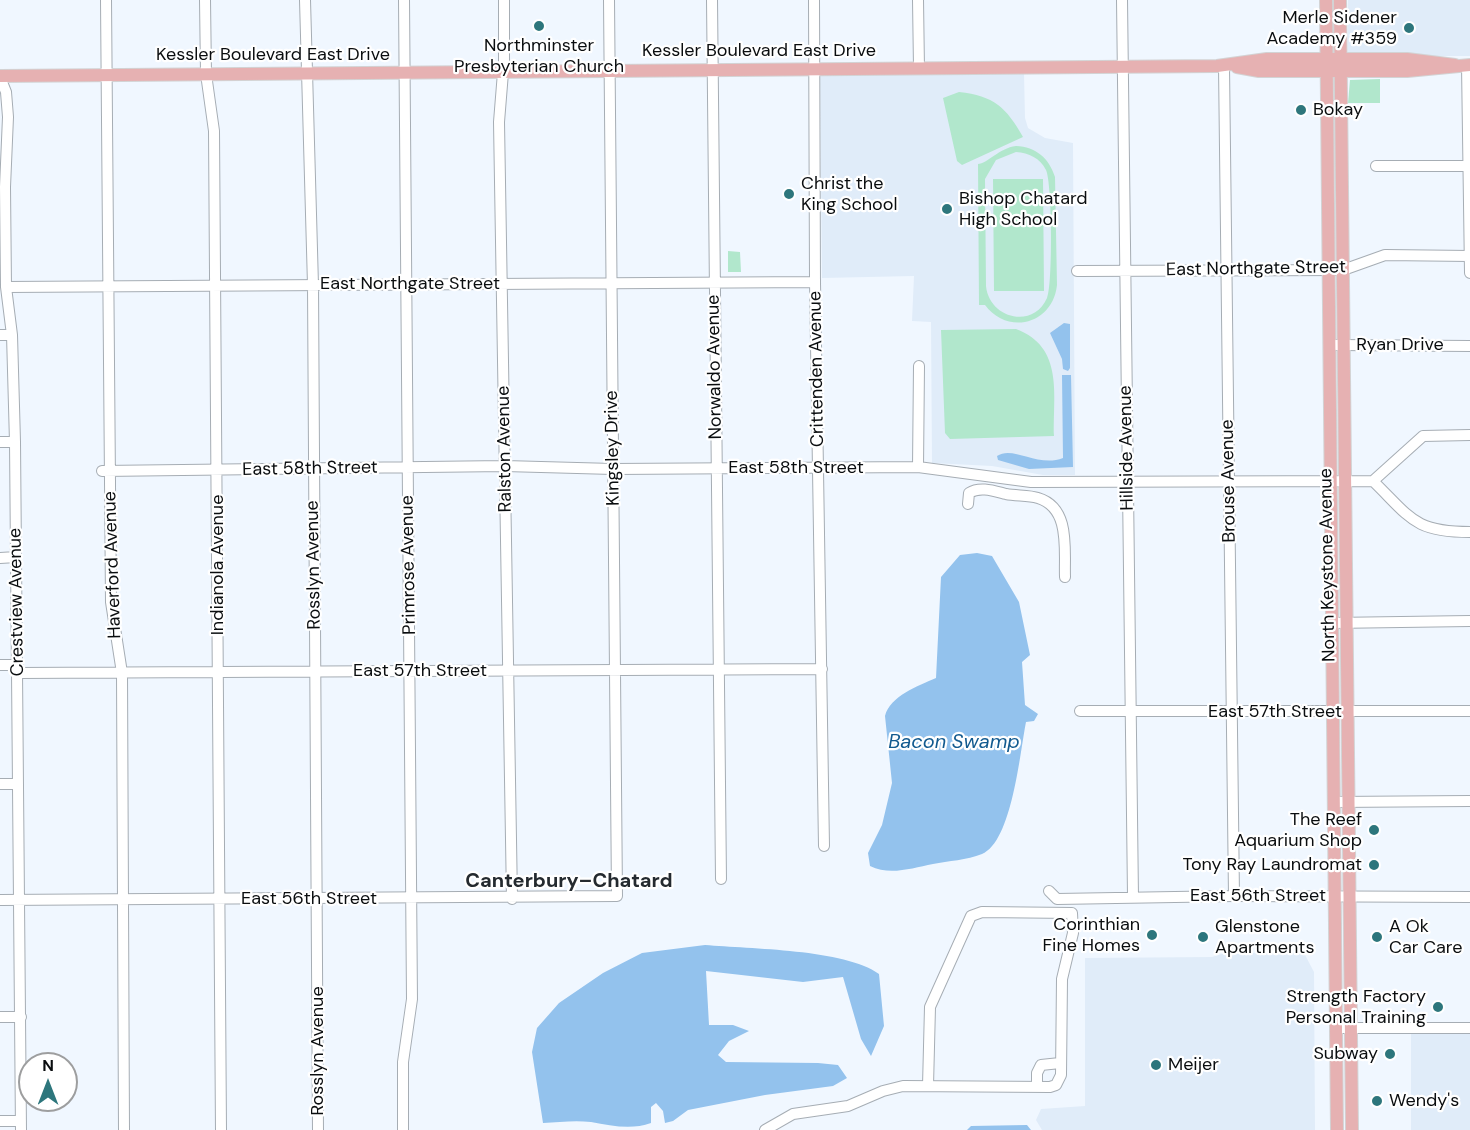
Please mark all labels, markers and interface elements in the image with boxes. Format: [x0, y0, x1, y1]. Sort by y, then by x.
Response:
place label: Merle Sidener Academy #359 [1267, 7, 1397, 50]
marker: Northminster Presbyterian Church [532, 19, 546, 33]
marker: Merle Sidener Academy #359 [1402, 21, 1416, 35]
place label: Northminster Presbyterian Church [454, 35, 624, 78]
street label: Kessler Boulevard East Drive [642, 40, 876, 62]
street label: Kessler Boulevard East Drive [156, 44, 390, 66]
place label: Bokay [1313, 99, 1363, 121]
marker: Bokay [1294, 103, 1308, 117]
place label: Christ the King School [801, 173, 897, 216]
marker: Christ the King School [782, 187, 796, 201]
place label: Bishop Chatard High School [959, 188, 1088, 230]
marker: Bishop Chatard High School [940, 202, 954, 216]
street label: East Northgate Street [1166, 257, 1346, 281]
street label: East Northgate Street [320, 273, 500, 295]
street label: Crittenden Avenue [805, 291, 829, 447]
street label: Norwaldo Avenue [703, 294, 727, 440]
street label: Ryan Drive [1356, 334, 1444, 356]
street label: Ralston Avenue [493, 385, 517, 513]
street label: Hillside Avenue [1115, 385, 1139, 511]
street label: Kingsley Drive [601, 390, 625, 506]
street label: Brouse Avenue [1217, 419, 1241, 543]
street label: East 58th Street [242, 457, 378, 481]
street label: East 58th Street [728, 457, 864, 479]
street label: North Keystone Avenue [1316, 468, 1340, 662]
street label: Haverford Avenue [100, 491, 126, 639]
street label: Indianola Avenue [207, 495, 229, 635]
street label: Primrose Avenue [397, 495, 421, 635]
street label: Rosslyn Avenue [302, 500, 326, 630]
street label: Crestview Avenue [5, 528, 29, 676]
street label: East 57th Street [353, 660, 487, 682]
street label: East 57th Street [1208, 701, 1342, 723]
water label: Bacon Swamp [888, 731, 1020, 755]
place label: The Reef Aquarium Shop [1234, 809, 1362, 852]
marker: The Reef Aquarium Shop [1367, 823, 1381, 837]
place label: Tony Ray Laundromat [1182, 854, 1362, 876]
marker: Tony Ray Laundromat [1367, 858, 1381, 872]
district label: Canterbury–Chatard [465, 870, 673, 894]
street label: East 56th Street [1190, 885, 1326, 907]
street label: East 56th Street [241, 888, 377, 910]
place label: Corinthian Fine Homes [1042, 914, 1140, 956]
place label: Glenstone Apartments [1215, 916, 1314, 958]
place label: A Ok Car Care [1389, 916, 1462, 958]
marker: Corinthian Fine Homes [1145, 928, 1159, 942]
marker: Glenstone Apartments [1196, 930, 1210, 944]
marker: A Ok Car Care [1370, 930, 1384, 944]
street label: Rosslyn Avenue [307, 986, 329, 1116]
place label: Strength Factory Personal Training [1286, 986, 1426, 1028]
marker: Strength Factory Personal Training [1431, 1000, 1445, 1014]
place label: Subway [1313, 1043, 1378, 1065]
marker: Subway [1383, 1047, 1397, 1061]
north arrow [18, 1052, 78, 1112]
place label: Meijer [1168, 1054, 1219, 1076]
text: N [42, 1055, 54, 1076]
marker: Meijer [1149, 1058, 1163, 1072]
place label: Wendy's [1389, 1090, 1459, 1112]
marker: Wendy's [1370, 1094, 1384, 1108]

